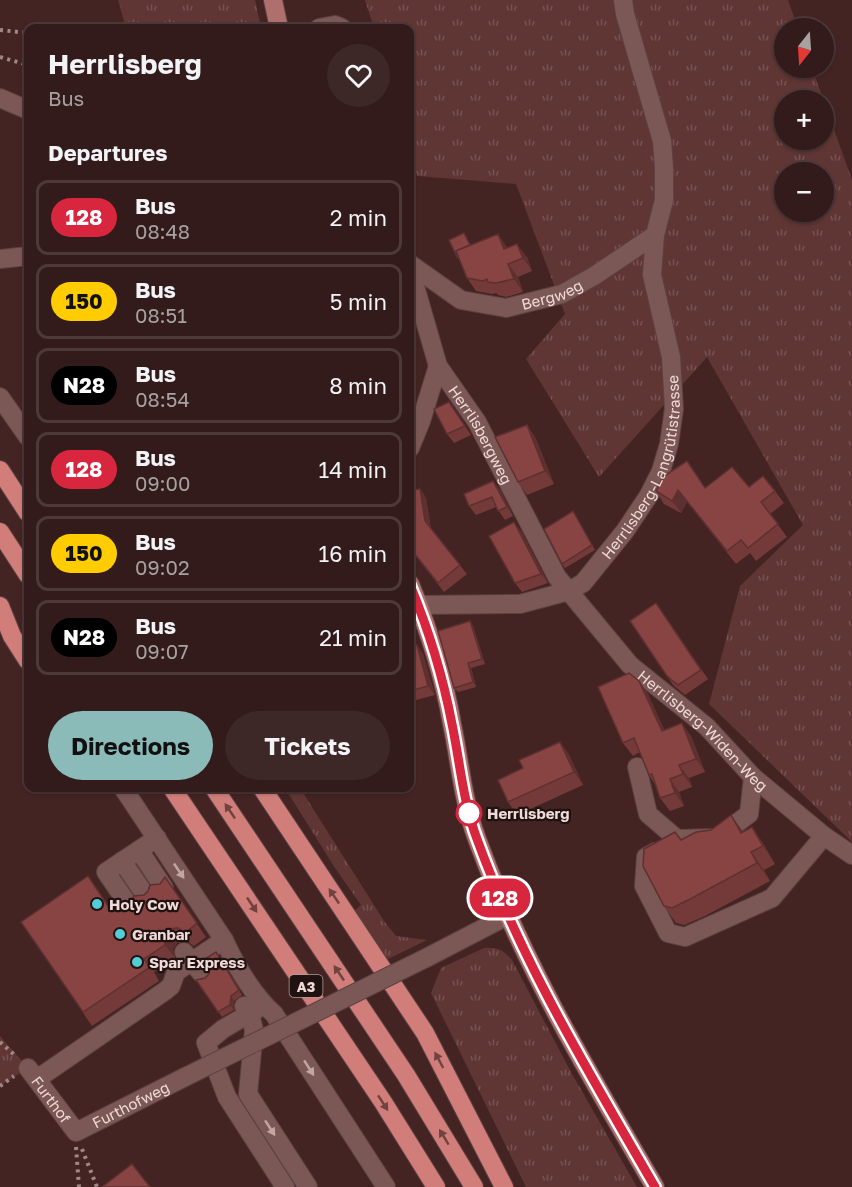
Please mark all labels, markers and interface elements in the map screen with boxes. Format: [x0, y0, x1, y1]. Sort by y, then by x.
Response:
north arrow [774, 18, 834, 78]
map controls [774, 18, 834, 222]
button: heart [327, 44, 390, 107]
text: Herrlisberg [48, 47, 202, 80]
text: Bus [48, 86, 84, 110]
button: + [774, 90, 834, 150]
text: Departures [48, 139, 167, 166]
button: − [774, 162, 834, 222]
text: Bus [135, 192, 176, 219]
text: 128 [65, 204, 103, 230]
text: 2 min [330, 204, 387, 231]
text: 08:48 [135, 219, 190, 243]
street label: Bergweg [519, 275, 586, 313]
text: Bus [135, 276, 176, 303]
text: 150 [65, 288, 103, 314]
text: 5 min [330, 288, 387, 315]
text: 08:51 [135, 303, 187, 327]
text: Bus [135, 360, 176, 387]
text: N28 [63, 372, 105, 398]
text: 8 min [329, 372, 387, 399]
street label: Herrlisberg-Langrütistrasse [597, 374, 683, 562]
street label: Herrlisbergweg [445, 382, 516, 487]
text: 08:54 [135, 387, 190, 411]
text: Bus [135, 444, 176, 471]
text: 128 [65, 456, 103, 482]
text: 14 min [319, 456, 387, 483]
text: 09:00 [135, 471, 190, 495]
text: Bus [135, 528, 176, 555]
text: 150 [65, 540, 103, 566]
text: 16 min [319, 540, 387, 567]
text: 09:02 [135, 555, 190, 579]
text: Bus [135, 612, 176, 639]
text: N28 [63, 624, 105, 650]
text: 21 min [319, 624, 387, 651]
text: 09:07 [135, 639, 189, 663]
street label: Herrlisberg-Widen-Weg [634, 666, 771, 794]
button: Directions [48, 711, 213, 780]
button: Tickets [225, 711, 390, 780]
marker: Herrlisberg [456, 800, 482, 826]
one-way arrow [225, 803, 236, 819]
place label: Herrlisberg [487, 804, 569, 822]
one-way arrow [173, 863, 184, 879]
line badge: 128 [466, 878, 534, 918]
text: 128 [481, 885, 519, 911]
one-way arrow [328, 888, 340, 904]
place label: Holy Cow [109, 895, 179, 913]
marker: Holy Cow [90, 897, 104, 911]
one-way arrow [246, 897, 258, 913]
place label: Granbar [132, 925, 190, 943]
marker: Granbar [113, 927, 127, 941]
place label: Spar Express [149, 953, 245, 971]
marker: Spar Express [130, 955, 144, 969]
one-way arrow [333, 965, 344, 981]
road number: A3 [290, 975, 322, 997]
one-way arrow [434, 1051, 444, 1068]
one-way arrow [303, 1060, 314, 1076]
street label: Furthof [28, 1072, 75, 1127]
street label: Furthofweg [89, 1078, 172, 1131]
one-way arrow [378, 1095, 389, 1111]
one-way arrow [264, 1120, 275, 1136]
one-way arrow [438, 1129, 449, 1145]

